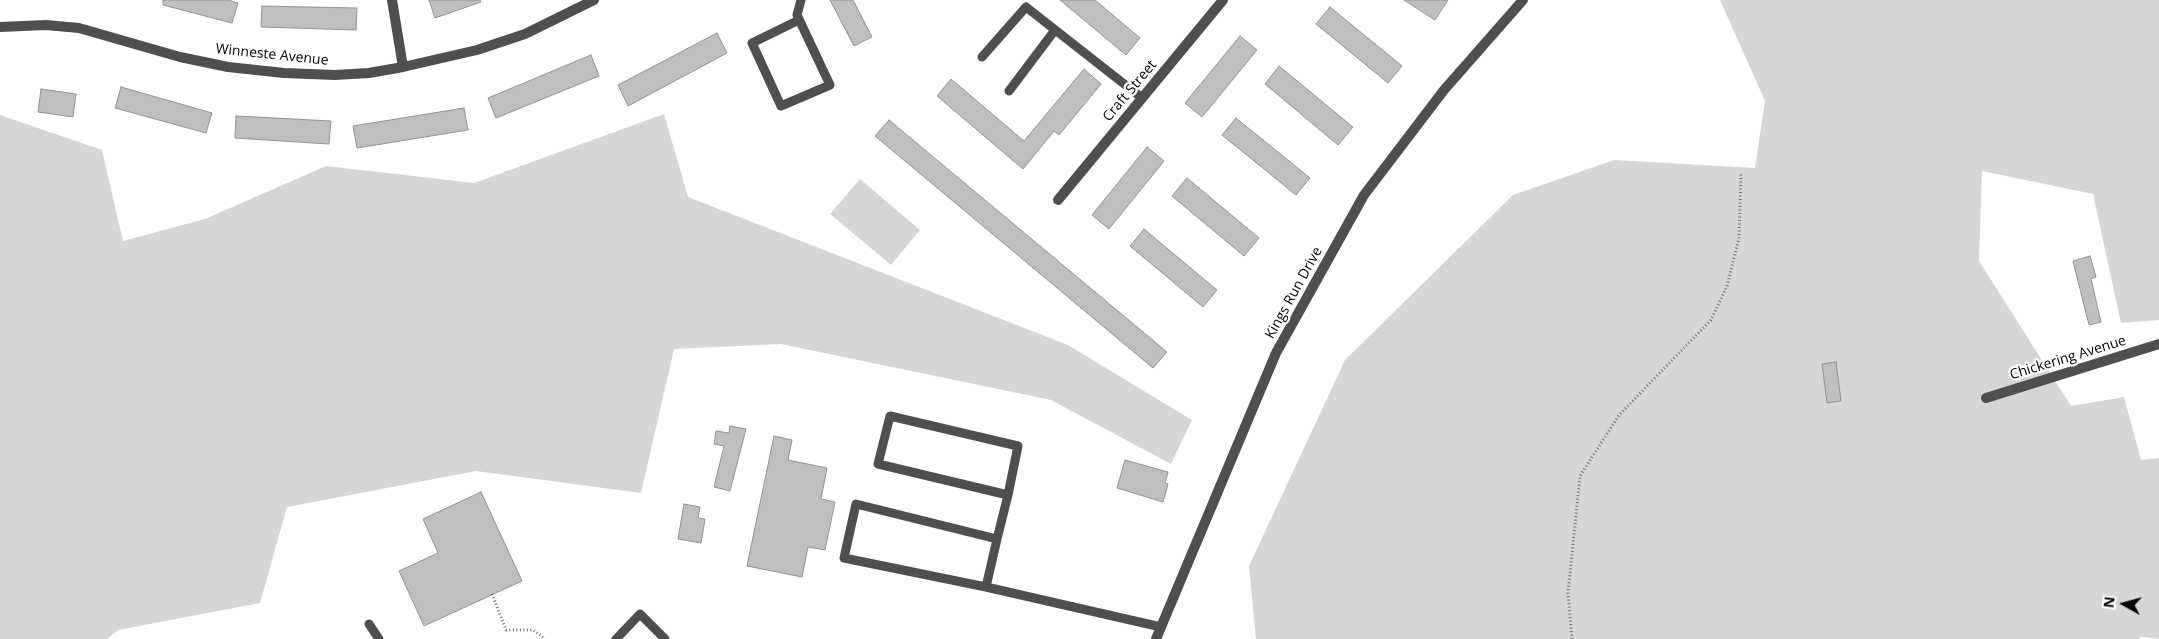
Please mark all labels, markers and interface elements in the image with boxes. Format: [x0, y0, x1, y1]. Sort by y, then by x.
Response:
street label: Winneste Avenue [215, 41, 329, 69]
street label: Craft Street [1100, 57, 1160, 125]
street label: Kings Run Drive [1262, 244, 1326, 342]
street label: Chickering Avenue [2008, 332, 2128, 384]
north arrow [2099, 579, 2149, 629]
text: N [2098, 595, 2119, 609]

